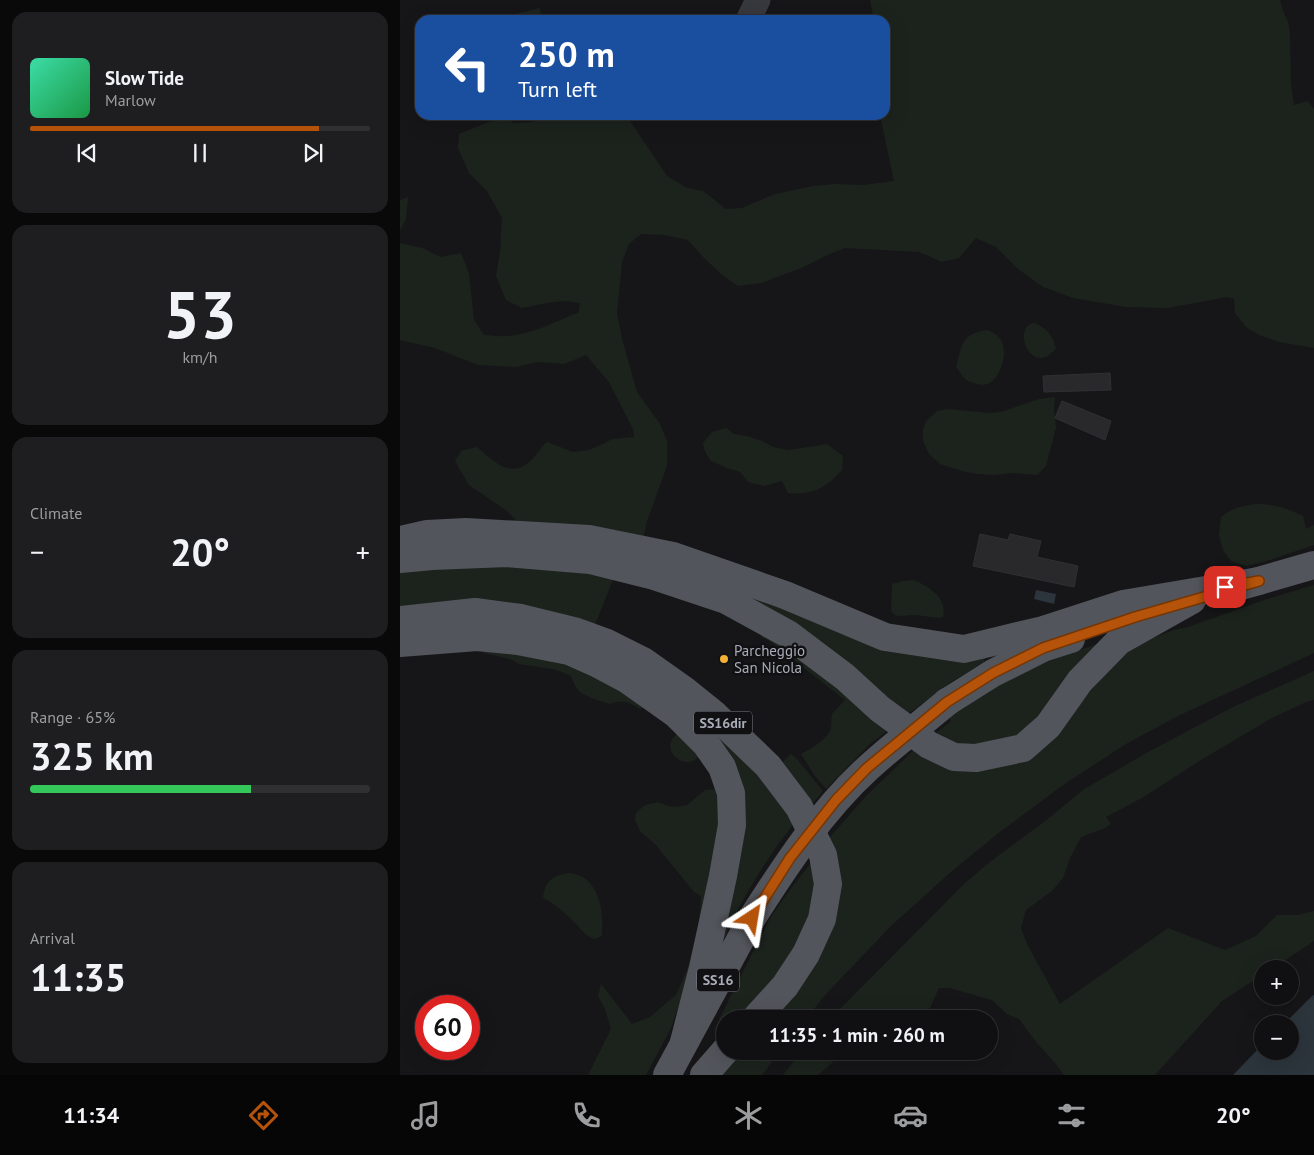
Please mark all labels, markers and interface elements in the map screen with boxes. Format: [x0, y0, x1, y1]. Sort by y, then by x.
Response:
text: 250 m [518, 31, 615, 77]
icon: left [435, 35, 500, 100]
text: Slow Tide [105, 66, 184, 90]
text: Turn left [518, 75, 597, 103]
text: Marlow [105, 90, 156, 110]
icon: previous [73, 139, 101, 167]
icon: pause [186, 139, 214, 167]
icon: next [299, 139, 327, 167]
text: 53 [163, 272, 237, 356]
text: km/h [182, 347, 218, 367]
text: Climate [30, 503, 82, 523]
text: 20° [170, 527, 230, 576]
text: − [30, 533, 44, 570]
text: + [356, 533, 370, 570]
pin [1204, 566, 1246, 608]
icon: arrive [1211, 573, 1239, 601]
place label: Parcheggio San Nicola [734, 641, 805, 677]
marker: Parcheggio San Nicola [718, 653, 730, 665]
text: Range · 65% [30, 707, 115, 727]
road number: SS16dir [694, 711, 752, 734]
text: 325 km [30, 731, 154, 780]
position arrow [725, 891, 777, 943]
text: Arrival [30, 928, 75, 948]
text: 11:35 [30, 952, 126, 1001]
map controls [1254, 960, 1299, 1060]
button: + [1254, 960, 1299, 1005]
road number: SS16 [697, 968, 739, 992]
speed limit sign: 60 [415, 995, 480, 1060]
button: − [1254, 1015, 1299, 1060]
text: 11:35 · 1 min · 260 m [769, 1023, 945, 1047]
icon: directions [246, 1098, 281, 1133]
icon: music [408, 1098, 443, 1133]
icon: phone [569, 1098, 604, 1133]
icon: climate [731, 1098, 766, 1133]
icon: car [893, 1098, 928, 1133]
icon: filters [1054, 1098, 1089, 1133]
text: 11:34 [63, 1101, 119, 1129]
text: 20° [1216, 1101, 1251, 1129]

